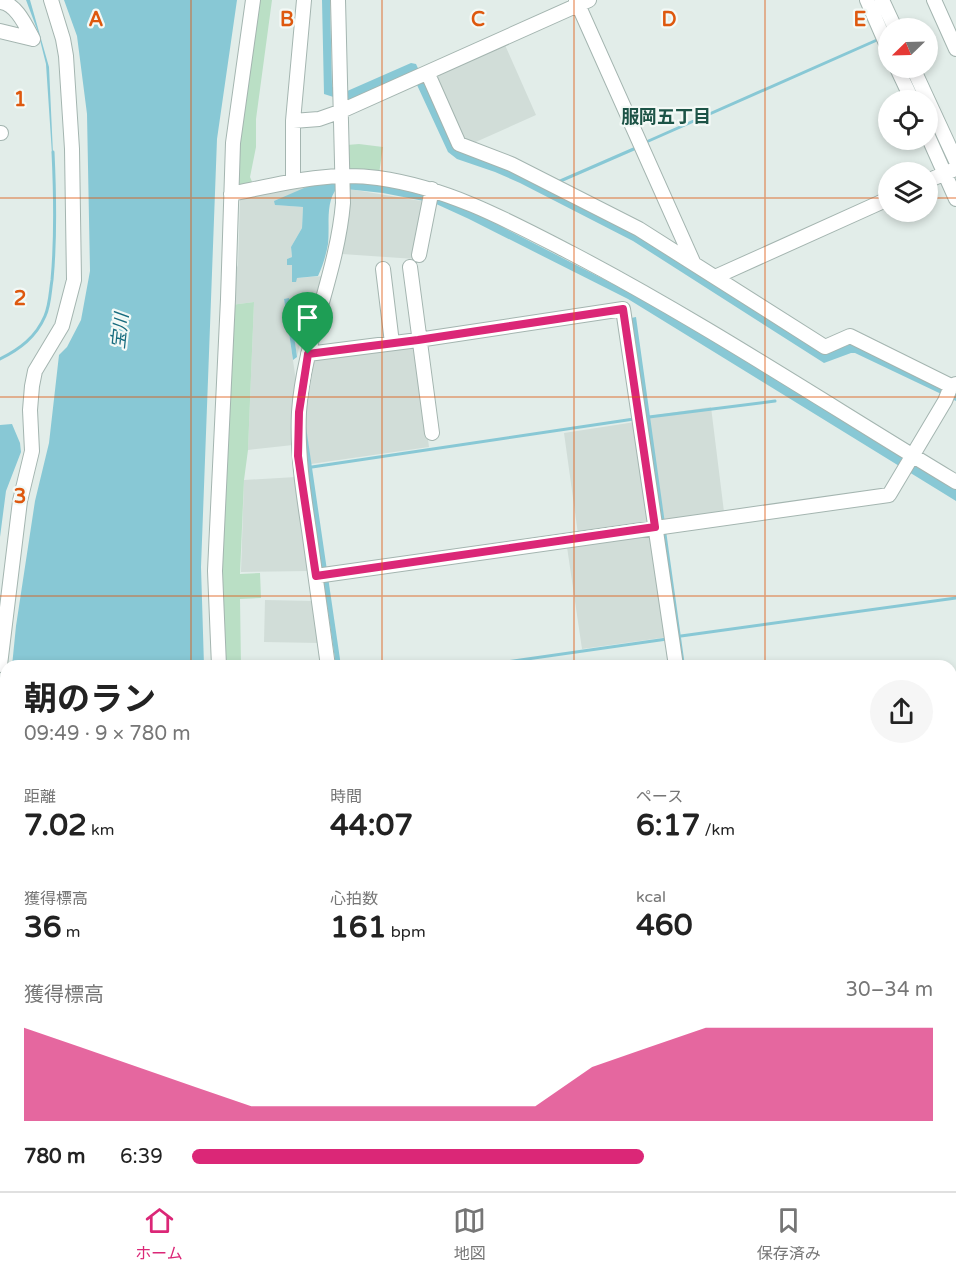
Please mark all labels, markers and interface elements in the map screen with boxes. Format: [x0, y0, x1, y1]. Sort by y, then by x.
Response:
text: A [89, 8, 104, 32]
text: B [280, 8, 294, 32]
text: C [471, 8, 485, 32]
text: D [661, 8, 677, 32]
text: E [854, 8, 867, 32]
north arrow [878, 18, 938, 78]
map controls [878, 18, 938, 222]
text: 1 [14, 88, 26, 112]
button: locate [878, 90, 938, 150]
district label: 服岡五丁目 [621, 106, 711, 128]
button: layers [878, 162, 938, 222]
text: 2 [14, 287, 26, 311]
pin [282, 292, 333, 354]
icon: arrive [291, 301, 324, 334]
water label: 宝川 [107, 310, 133, 350]
text: 3 [14, 485, 26, 509]
text: 朝のラン [24, 680, 156, 719]
button: share [870, 680, 933, 743]
text: 09:49 · 9 × 780 m [24, 722, 191, 746]
text: 距離 [24, 787, 56, 807]
text: 時間 [330, 787, 362, 807]
text: ペース [636, 787, 683, 807]
text: 7.02 [24, 807, 87, 844]
text: 44:07 [330, 807, 413, 844]
text: 6:17 [636, 807, 700, 844]
text: km [87, 820, 114, 840]
text: /km [700, 820, 735, 840]
text: kcal [636, 887, 666, 907]
text: 獲得標高 [24, 889, 88, 909]
text: 心拍数 [330, 889, 378, 909]
text: 460 [636, 907, 693, 944]
text: 36 [24, 909, 62, 946]
text: 161 [330, 909, 387, 946]
text: m [62, 922, 81, 942]
text: bpm [387, 922, 426, 942]
text: 30–34 m [846, 978, 933, 1002]
text: 獲得標高 [24, 983, 104, 1007]
text: 780 m [24, 1145, 85, 1169]
text: 6:39 [120, 1145, 163, 1169]
tab: ホーム [135, 1204, 183, 1264]
tab: 地図 [453, 1204, 486, 1264]
tab: 保存済み [757, 1204, 821, 1264]

